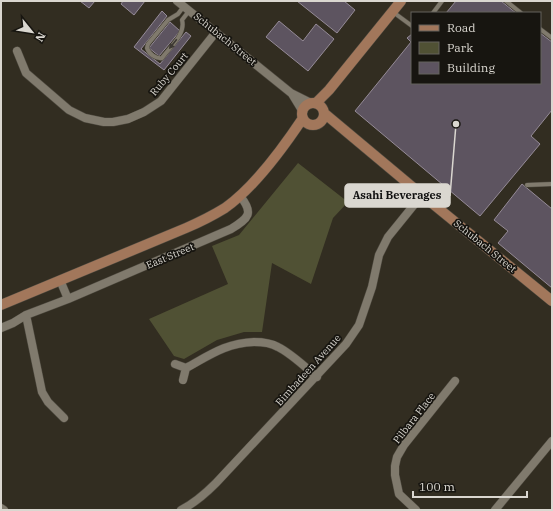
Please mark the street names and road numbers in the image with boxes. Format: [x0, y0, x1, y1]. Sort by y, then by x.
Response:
street label: Schubach Street [191, 10, 259, 69]
street label: Ruby Court [147, 49, 191, 98]
street label: Schubach Street [451, 217, 519, 276]
street label: East Street [144, 240, 196, 272]
street label: Bimbadeen Avenue [273, 332, 343, 408]
street label: Pilbara Place [390, 390, 438, 446]

